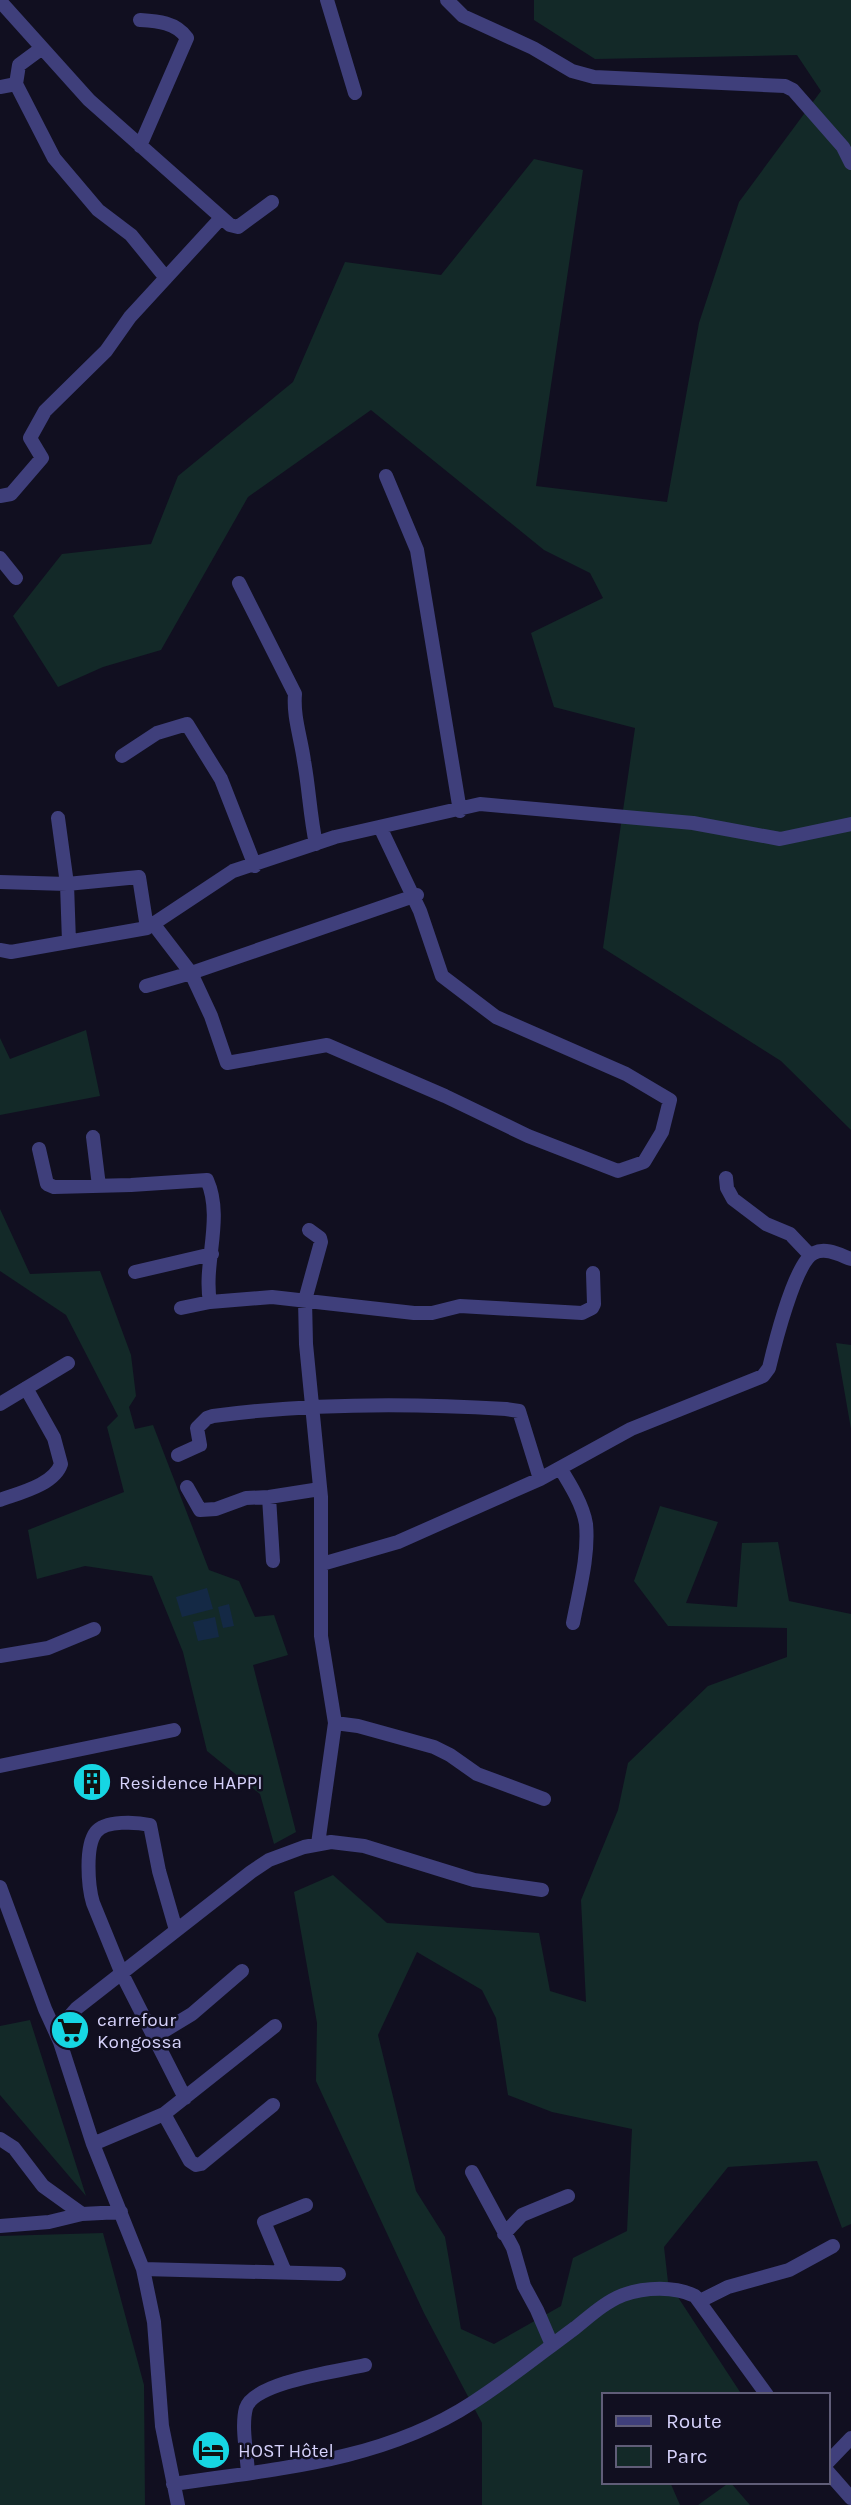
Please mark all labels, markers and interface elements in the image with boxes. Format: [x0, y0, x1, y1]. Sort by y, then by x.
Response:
building icon: Residence HAPPI [71, 1761, 113, 1803]
place label: Residence HAPPI [119, 1772, 263, 1794]
supermarket icon: carrefour Kongossa [49, 2009, 91, 2051]
place label: carrefour Kongossa [97, 2009, 182, 2053]
legend [602, 2393, 830, 2484]
text: Route [666, 2409, 722, 2433]
hotel icon: HOST Hôtel [190, 2429, 232, 2471]
place label: HOST Hôtel [238, 2440, 334, 2462]
text: Parc [666, 2444, 708, 2468]

